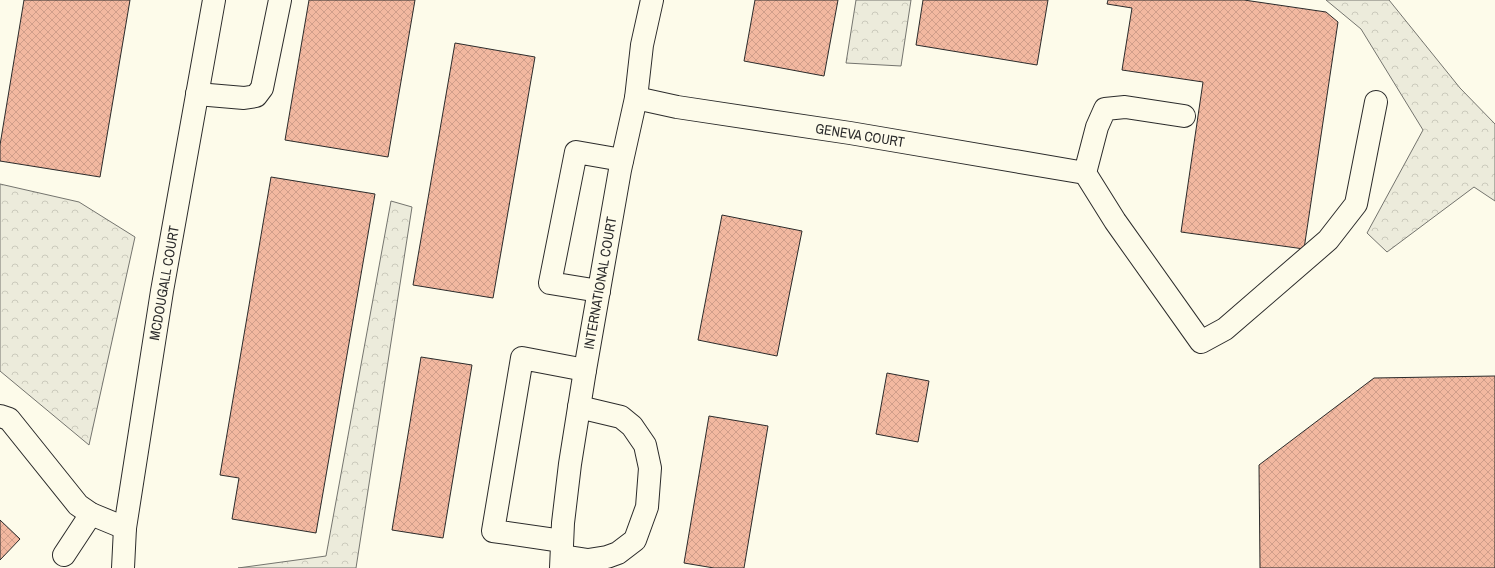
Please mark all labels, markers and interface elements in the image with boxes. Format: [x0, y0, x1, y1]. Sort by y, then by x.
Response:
street label: GENEVA COURT [814, 119, 906, 151]
street label: INTERNATIONAL COURT [579, 215, 621, 351]
street label: MCDOUGALL COURT [145, 224, 183, 342]

